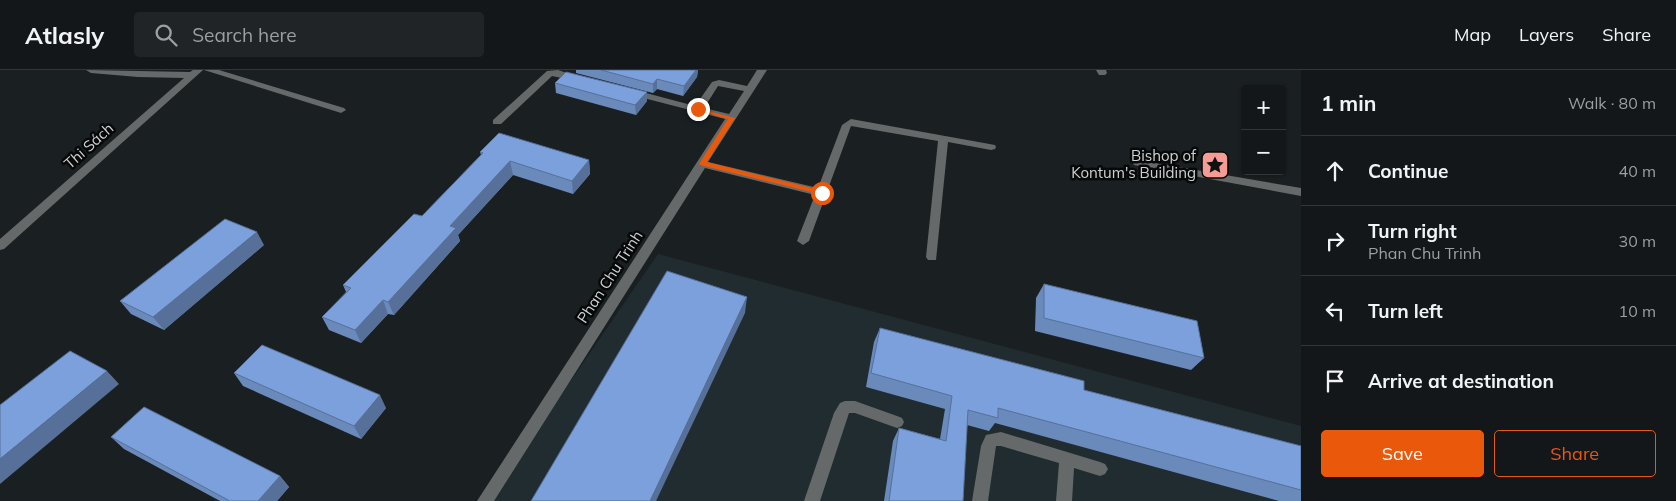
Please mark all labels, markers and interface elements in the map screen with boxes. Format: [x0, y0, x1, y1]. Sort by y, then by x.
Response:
search box [134, 12, 484, 57]
text: Atlasly [25, 20, 104, 50]
icon: search [152, 21, 180, 49]
text: Search here [192, 23, 297, 47]
text: Map [1454, 23, 1491, 46]
text: Layers [1519, 23, 1574, 46]
text: Share [1602, 23, 1651, 46]
map controls [1241, 85, 1286, 175]
button: + [1241, 85, 1286, 130]
text: 1 min [1321, 90, 1376, 116]
text: Walk · 80 m [1568, 93, 1656, 113]
route end [687, 98, 710, 121]
street label: Thi Sách [60, 119, 117, 173]
button: − [1241, 130, 1286, 175]
place label: Bishop of Kontum's Building [1071, 146, 1197, 182]
place icon: Bishop of Kontum's Building [1200, 150, 1230, 180]
icon: ahead [1321, 157, 1349, 185]
text: Continue [1368, 159, 1448, 183]
text: 40 m [1619, 161, 1656, 181]
route start [811, 182, 834, 205]
text: Turn right [1368, 219, 1457, 243]
street label: Phan Chu Trinh [573, 227, 647, 327]
icon: right [1321, 227, 1349, 255]
text: 30 m [1619, 231, 1656, 251]
text: Phan Chu Trinh [1368, 243, 1481, 263]
icon: left [1321, 297, 1349, 325]
text: Turn left [1368, 299, 1443, 323]
text: 10 m [1619, 301, 1656, 321]
icon: arrive [1321, 367, 1349, 395]
text: Arrive at destination [1368, 369, 1554, 393]
button: Save [1321, 430, 1484, 477]
button: Share [1494, 430, 1656, 477]

